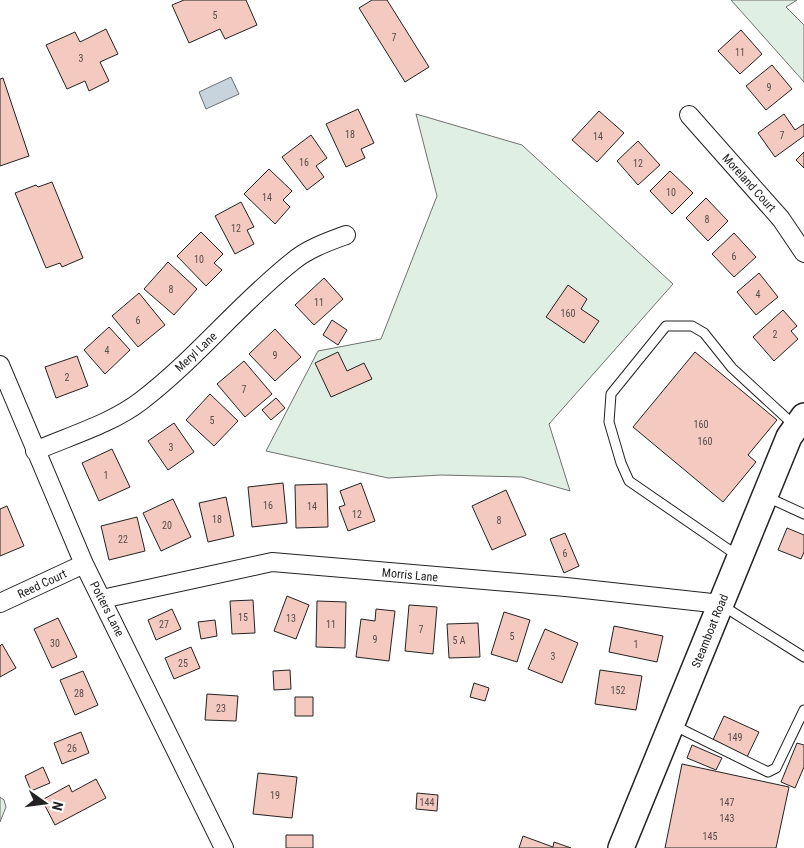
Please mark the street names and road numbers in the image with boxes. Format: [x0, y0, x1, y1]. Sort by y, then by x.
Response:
street label: Moreland Court [719, 151, 779, 215]
street label: Meryl Lane [172, 329, 220, 375]
street label: Reed Court [15, 566, 69, 601]
street label: Morris Lane [381, 566, 439, 584]
street label: Potters Lane [87, 579, 127, 639]
street label: Steamboat Road [689, 592, 731, 670]

